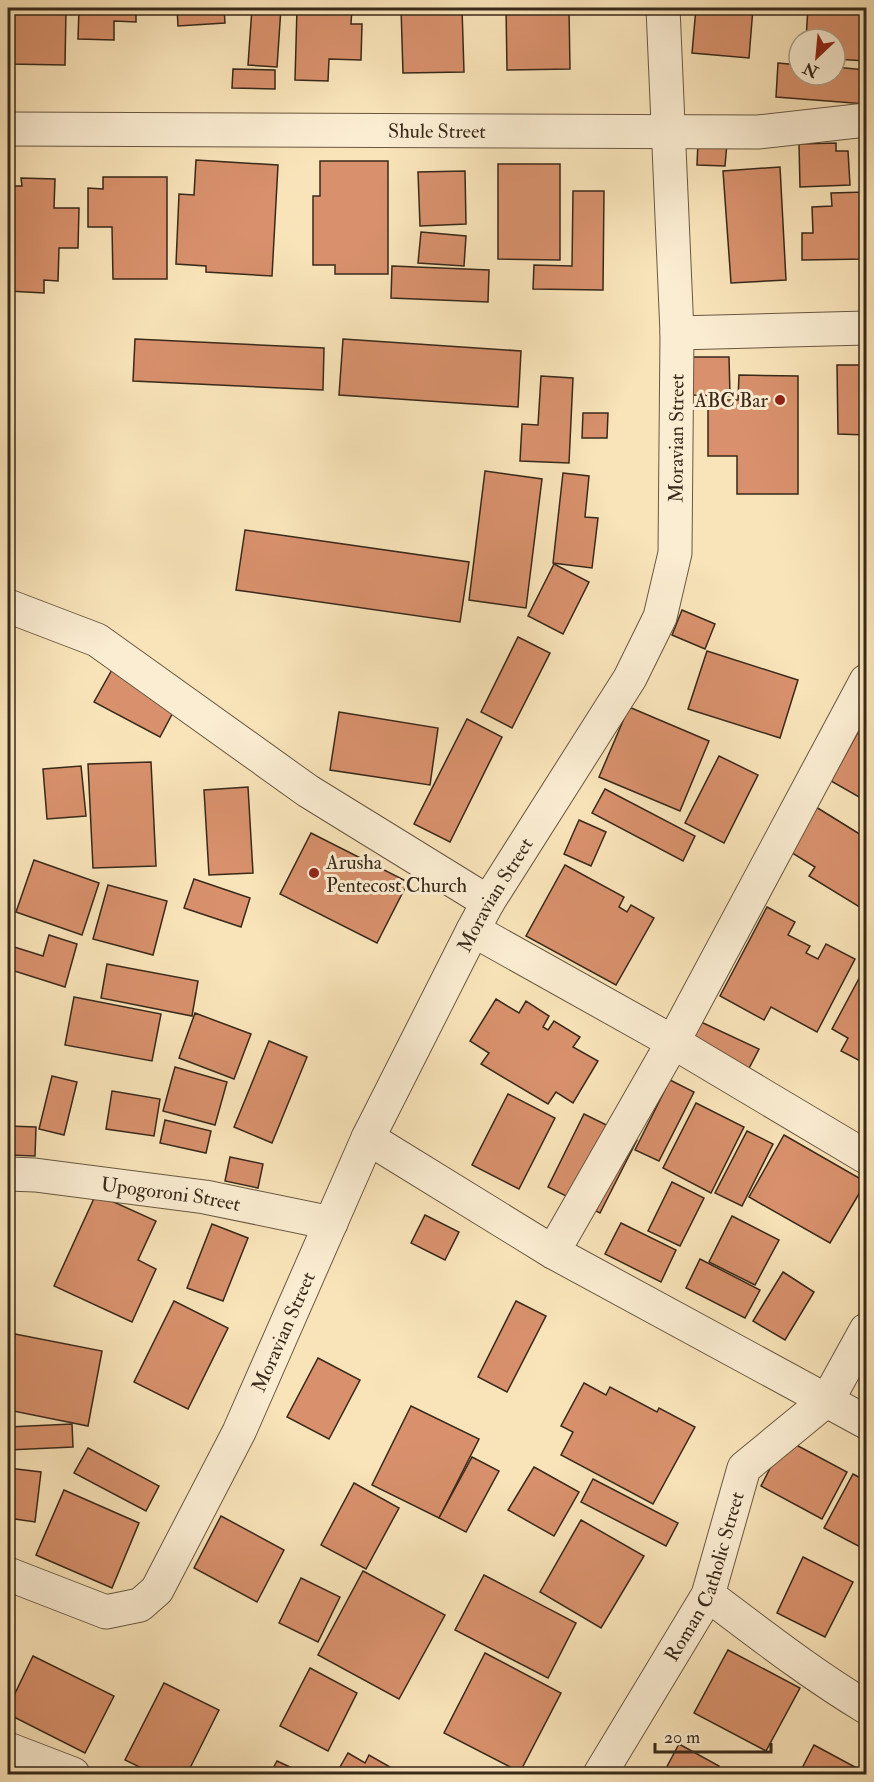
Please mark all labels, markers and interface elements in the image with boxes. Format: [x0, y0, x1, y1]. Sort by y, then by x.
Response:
north arrow [787, 27, 847, 87]
text: N [799, 57, 823, 82]
street label: Shule Street [388, 119, 486, 144]
street label: Moravian Street [663, 373, 690, 503]
place label: ABC Bar [694, 388, 769, 413]
marker: ABC Bar [773, 393, 787, 407]
street label: Moravian Street [452, 833, 539, 956]
place label: Arusha Pentecost Church [325, 850, 468, 898]
marker: Arusha Pentecost Church [307, 866, 321, 880]
street label: Upogoroni Street [99, 1172, 243, 1217]
street label: Moravian Street [246, 1267, 321, 1396]
street label: Roman Catholic Street [659, 1488, 750, 1666]
scale bar [655, 1716, 770, 1754]
text: 20 m [664, 1726, 700, 1749]

